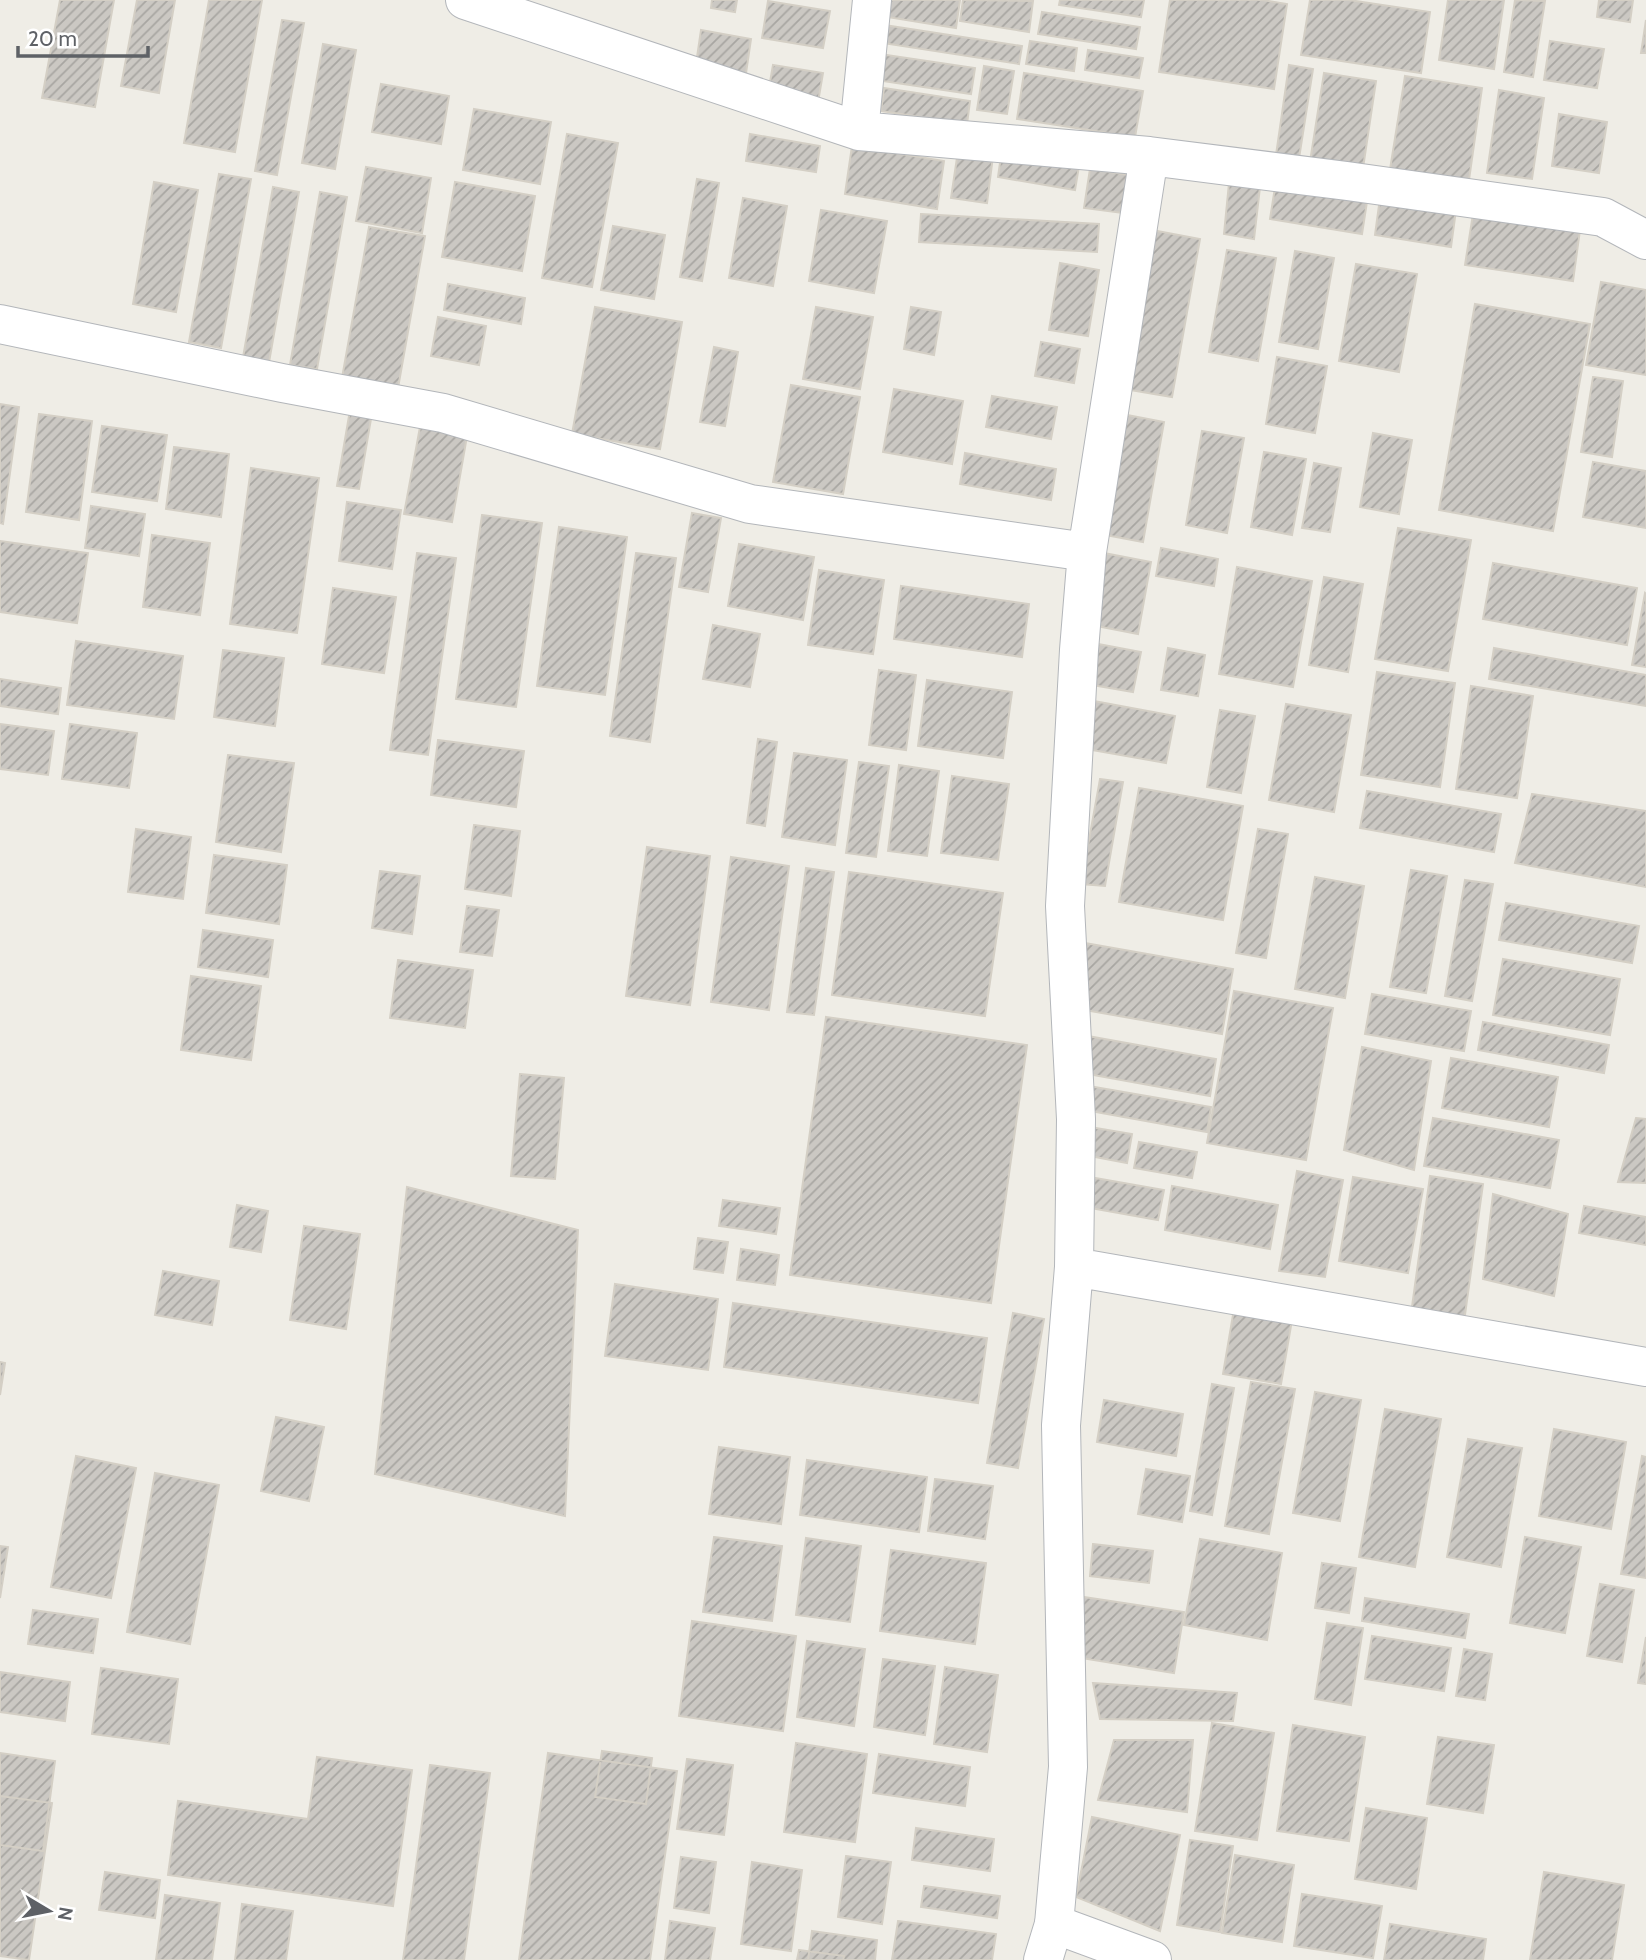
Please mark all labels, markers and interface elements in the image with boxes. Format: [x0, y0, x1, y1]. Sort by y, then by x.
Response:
scale bar [18, 14, 147, 58]
text: 20 m [28, 26, 77, 51]
north arrow [14, 1876, 84, 1946]
text: N [53, 1905, 78, 1922]

